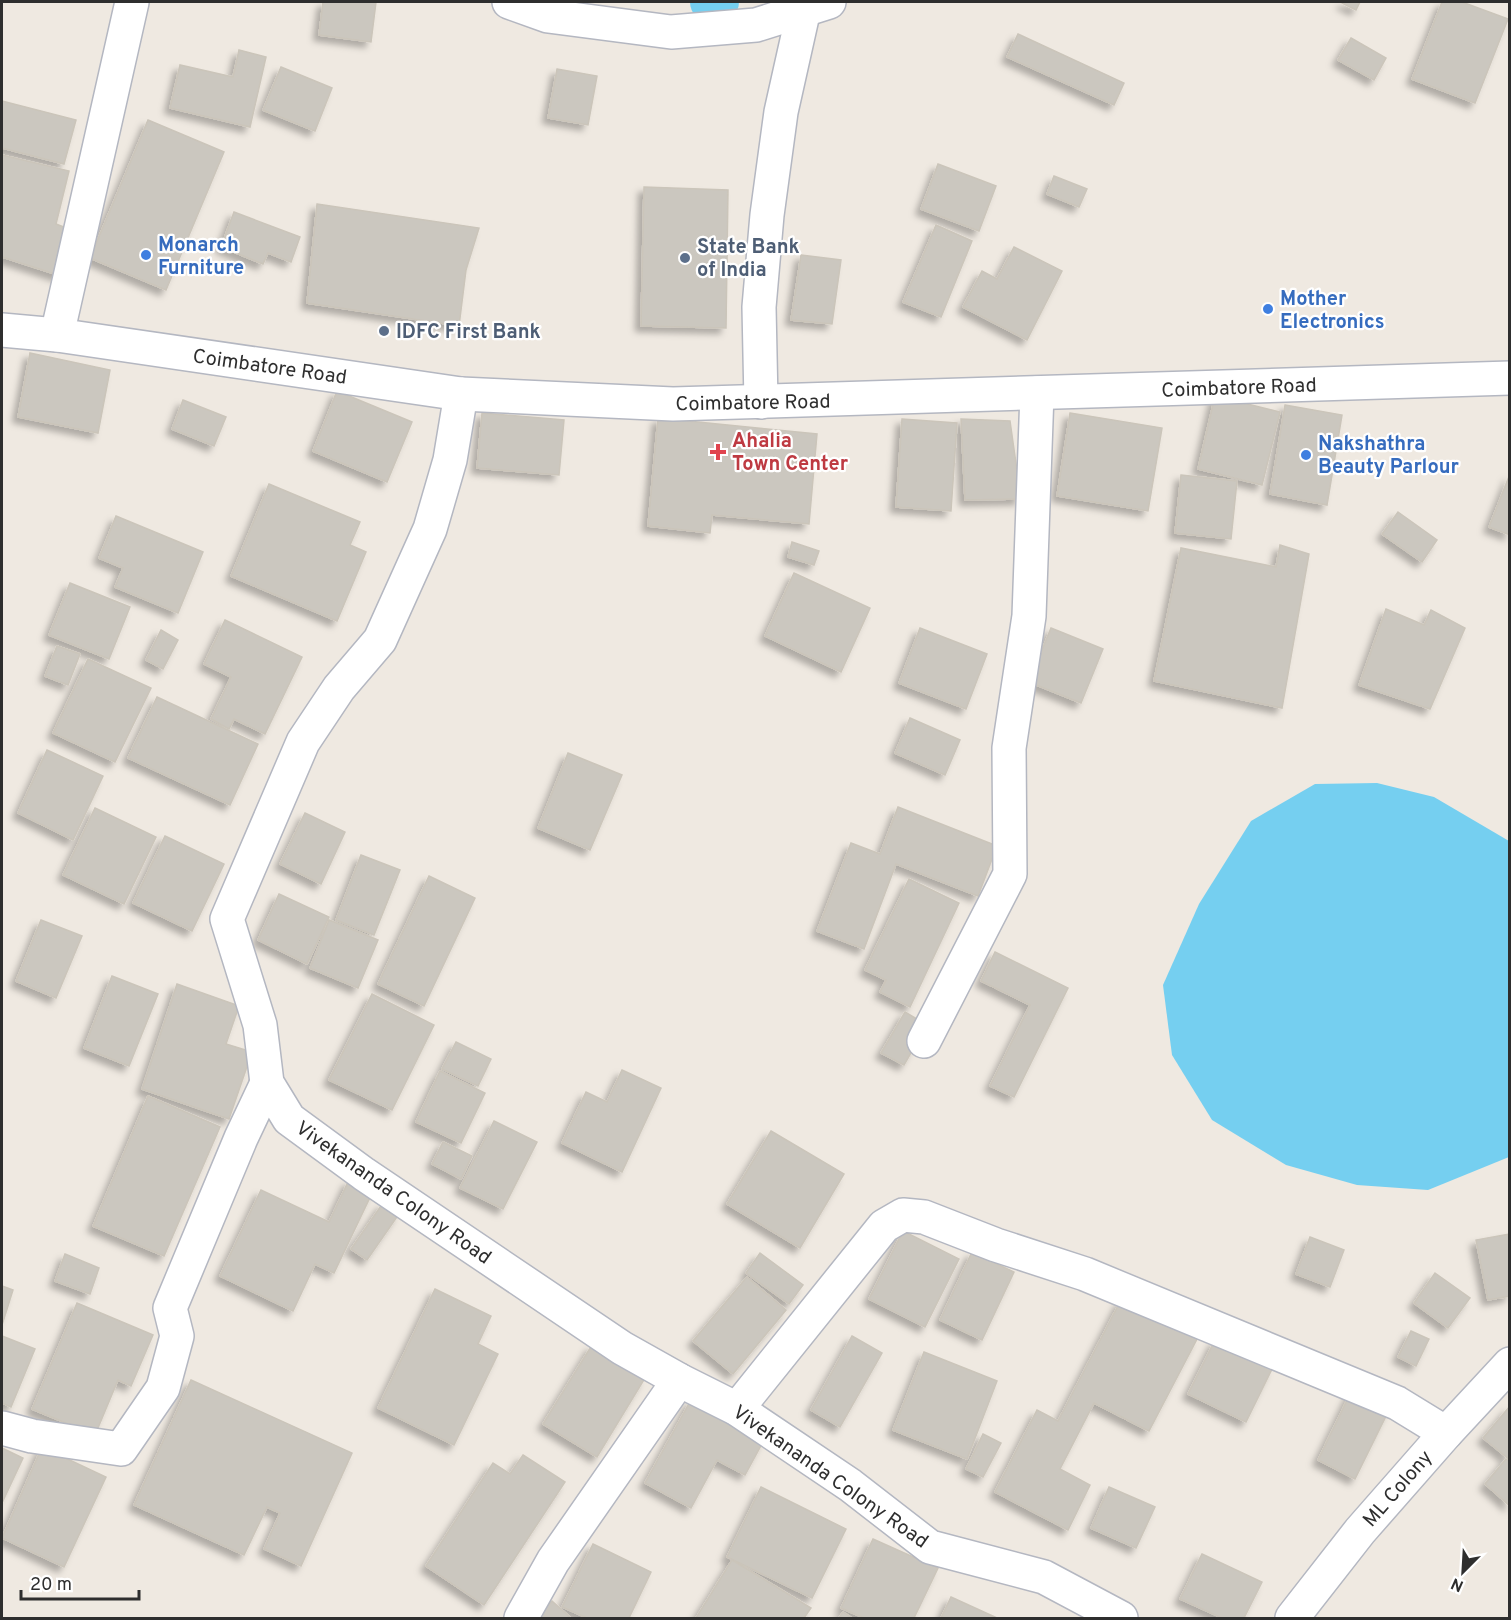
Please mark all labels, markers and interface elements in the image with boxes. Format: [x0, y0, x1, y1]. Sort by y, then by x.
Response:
place label: Monarch Furniture [158, 233, 244, 282]
place label: State Bank of India [697, 235, 800, 284]
marker: Monarch Furniture [139, 248, 153, 262]
marker: State Bank of India [678, 251, 692, 265]
place label: Mother Electronics [1280, 287, 1385, 336]
marker: Mother Electronics [1261, 302, 1275, 316]
place label: IDFC First Bank [396, 320, 541, 346]
marker: IDFC First Bank [377, 324, 391, 338]
street label: Coimbatore Road [191, 344, 348, 392]
street label: Coimbatore Road [1161, 373, 1317, 405]
street label: Coimbatore Road [675, 390, 831, 418]
place label: Ahalia Town Center [732, 429, 849, 478]
place label: Nakshathra Beauty Parlour [1318, 432, 1460, 481]
marker: Ahalia Town Center [709, 443, 727, 461]
marker: Nakshathra Beauty Parlour [1299, 448, 1313, 462]
street label: Vivekananda Colony Road [290, 1116, 496, 1271]
street label: Vivekananda Colony Road [727, 1400, 933, 1555]
street label: ML Colony [1358, 1445, 1439, 1533]
north arrow [1433, 1542, 1493, 1602]
scale bar [21, 1563, 140, 1601]
text: N [1448, 1572, 1467, 1595]
text: 20 m [30, 1574, 72, 1597]

